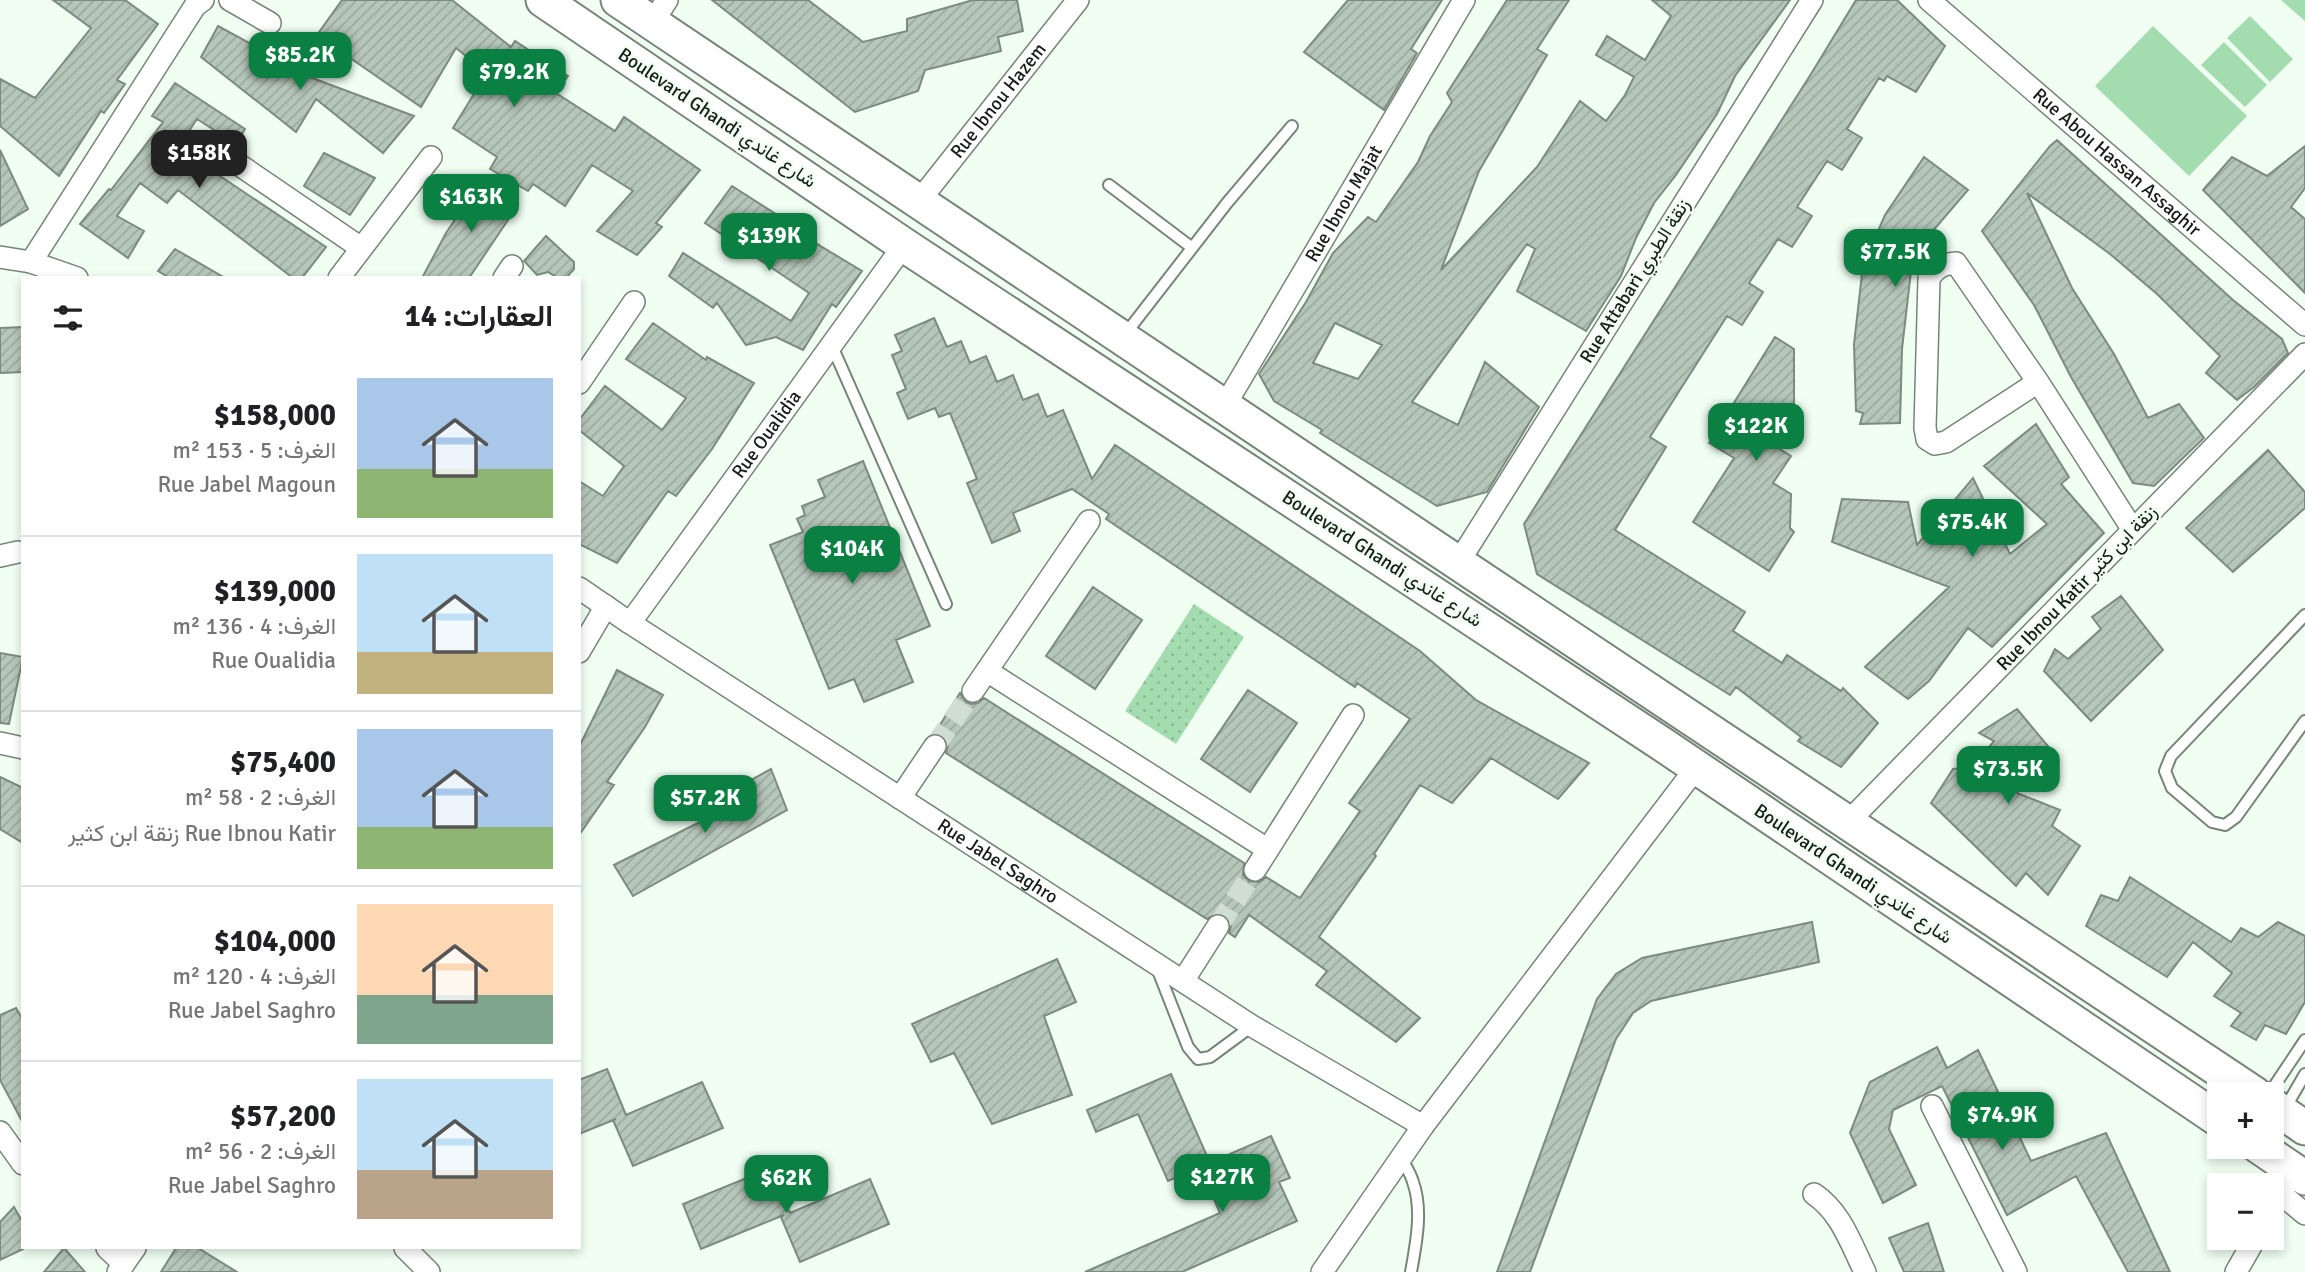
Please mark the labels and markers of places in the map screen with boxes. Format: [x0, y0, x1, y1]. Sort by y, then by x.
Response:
pin: $85.2K [243, 32, 357, 92]
pin: $79.2K [457, 50, 571, 109]
pin: $158K [150, 130, 248, 190]
pin: $163K [422, 174, 520, 234]
pin: $139K [720, 214, 818, 273]
pin: $77.5K [1838, 230, 1952, 289]
pin: $122K [1707, 404, 1805, 463]
pin: $75.4K [1915, 500, 2029, 559]
pin: $104K [803, 526, 901, 586]
pin: $73.5K [1951, 746, 2065, 806]
pin: $57.2K [648, 776, 762, 835]
pin: $74.9K [1945, 1092, 2059, 1152]
pin: $127K [1173, 1154, 1271, 1214]
pin: $62K [745, 1156, 827, 1215]

